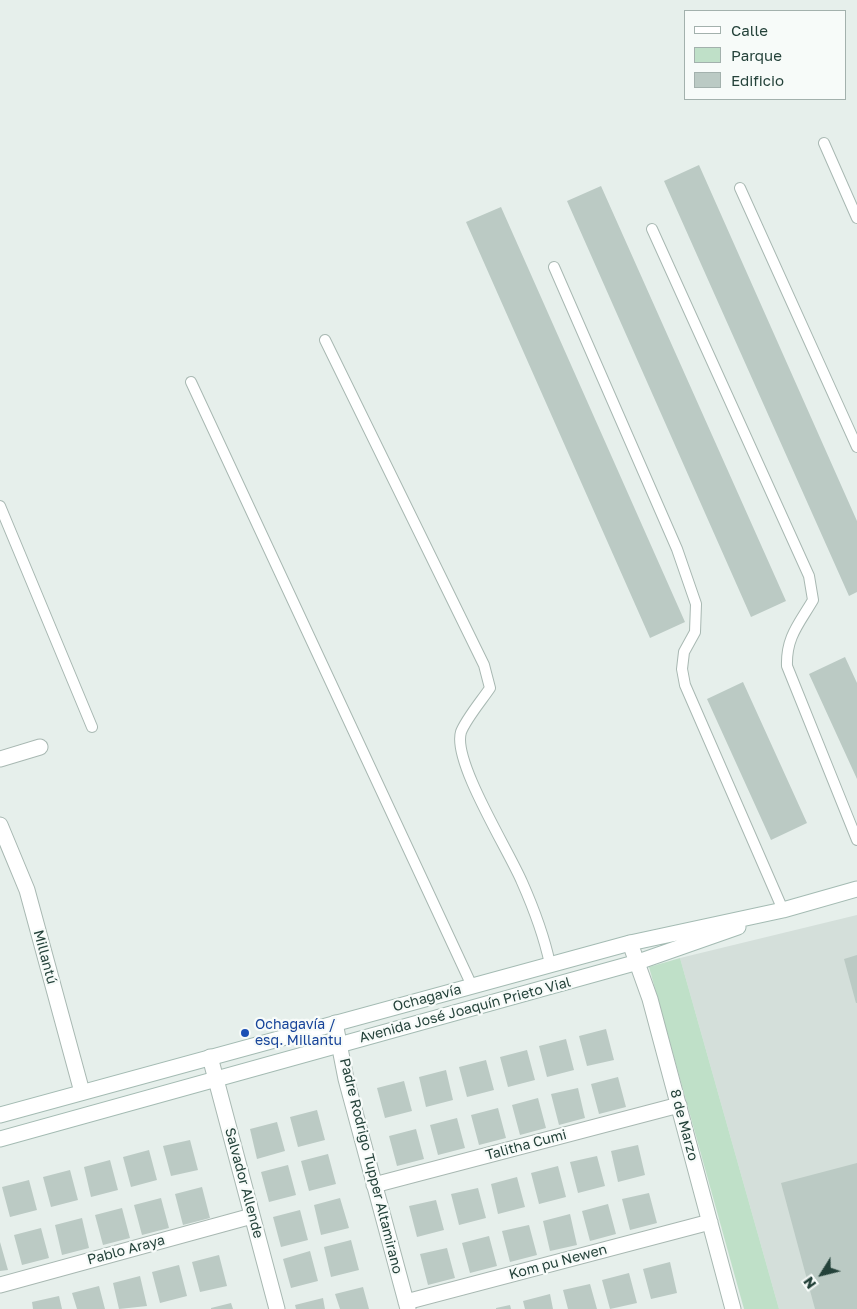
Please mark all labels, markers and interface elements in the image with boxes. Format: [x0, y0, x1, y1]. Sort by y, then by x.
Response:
legend [684, 10, 847, 100]
text: Calle [731, 21, 768, 39]
text: Parque [731, 46, 782, 64]
text: Edificio [731, 71, 784, 89]
street label: Millantú [30, 928, 60, 986]
street label: Avenida José Joaquín Prieto Vial [357, 974, 573, 1046]
street label: Ochagavía [391, 981, 463, 1015]
place label: Ochagavía / esq. Millantu [255, 1017, 342, 1050]
marker: Ochagavía / esq. Millantu [239, 1027, 251, 1039]
street label: Padre Rodrigo Tupper Altamirano [336, 1056, 406, 1276]
street label: 8 de Marzo [666, 1087, 702, 1163]
street label: Salvador Allende [221, 1126, 267, 1240]
street label: Talitha Cumi [484, 1126, 568, 1164]
street label: Pablo Araya [85, 1232, 167, 1268]
street label: Kom pu Newen [507, 1241, 609, 1283]
north arrow [797, 1249, 847, 1299]
text: N [799, 1274, 819, 1292]

